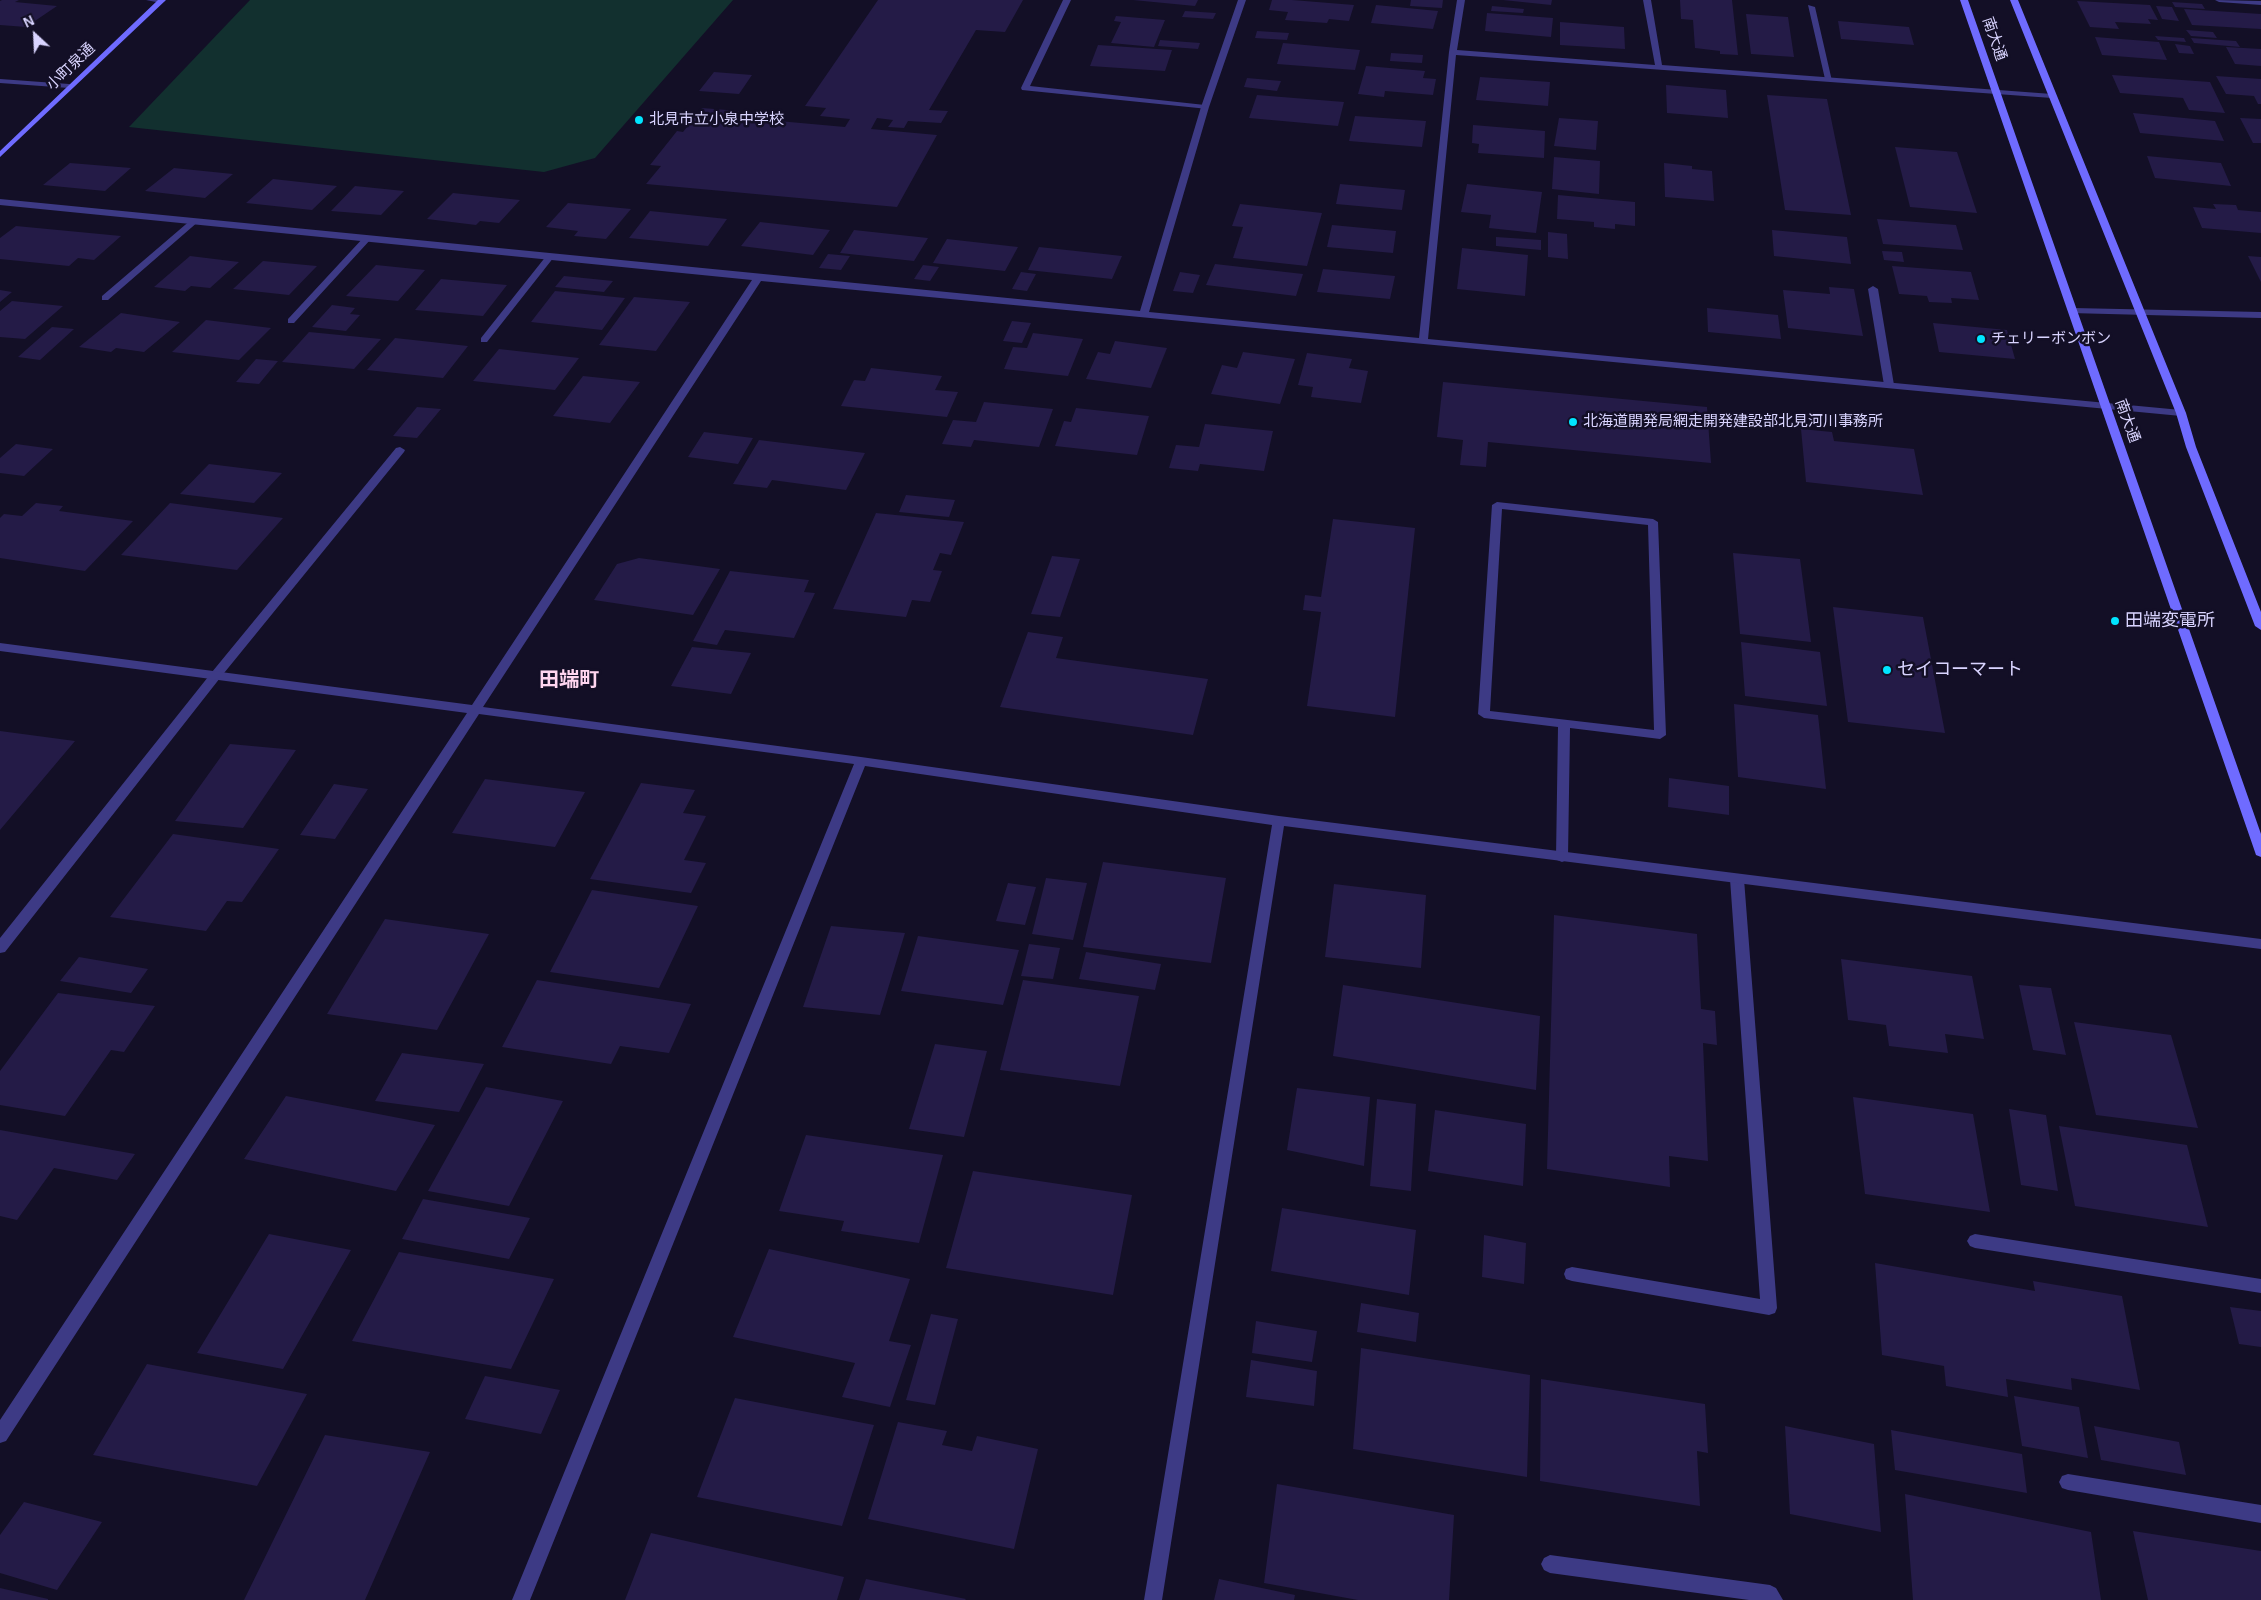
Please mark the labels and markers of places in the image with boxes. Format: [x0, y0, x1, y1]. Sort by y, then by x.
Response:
place label: 北見市立小泉中学校 [649, 111, 784, 129]
marker: 北見市立小泉中学校 [633, 114, 645, 126]
place label: チェリーボンボン [1991, 330, 2111, 348]
marker: チェリーボンボン [1975, 333, 1987, 345]
place label: 北海道開発局網走開発建設部北見河川事務所 [1583, 413, 1883, 431]
marker: 北海道開発局網走開発建設部北見河川事務所 [1567, 416, 1579, 428]
place label: 田端変電所 [2125, 610, 2215, 632]
marker: 田端変電所 [2109, 615, 2121, 627]
place label: セイコーマート [1897, 659, 2023, 681]
marker: セイコーマート [1881, 664, 1893, 676]

